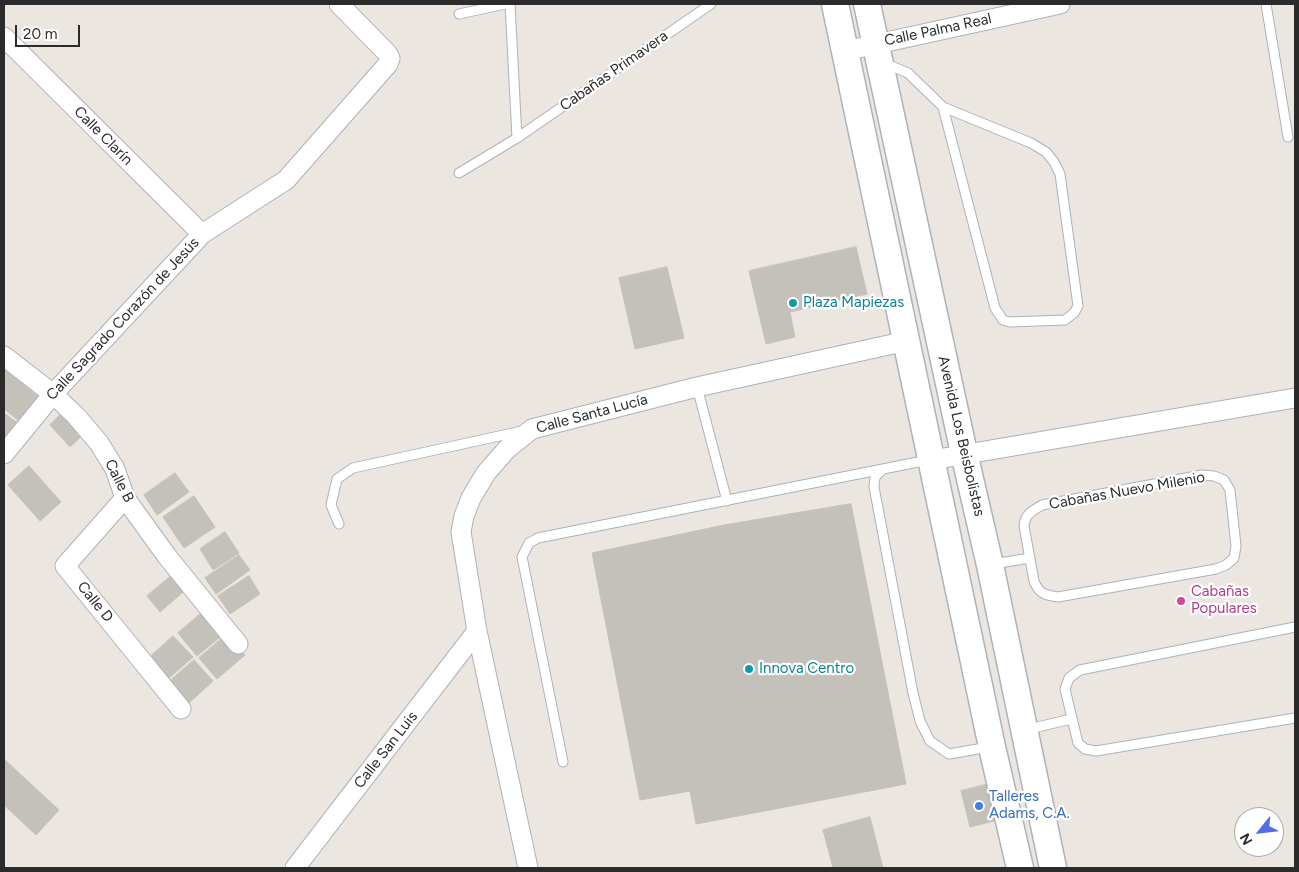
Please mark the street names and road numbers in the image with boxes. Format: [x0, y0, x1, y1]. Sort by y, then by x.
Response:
street label: Calle Palma Real [883, 10, 993, 50]
street label: Cabañas Primavera [557, 27, 671, 115]
street label: Calle Clarín [70, 103, 136, 169]
street label: Calle Sagrado Corazón de Jesús [43, 234, 203, 404]
street label: Avenida Los Beisbolistas [934, 354, 988, 518]
street label: Calle Santa Lucía [534, 390, 650, 438]
street label: Calle B [101, 456, 137, 506]
street label: Cabañas Nuevo Milenio [1048, 468, 1206, 514]
street label: Calle D [73, 578, 117, 626]
street label: Calle San Luis [350, 708, 422, 792]

